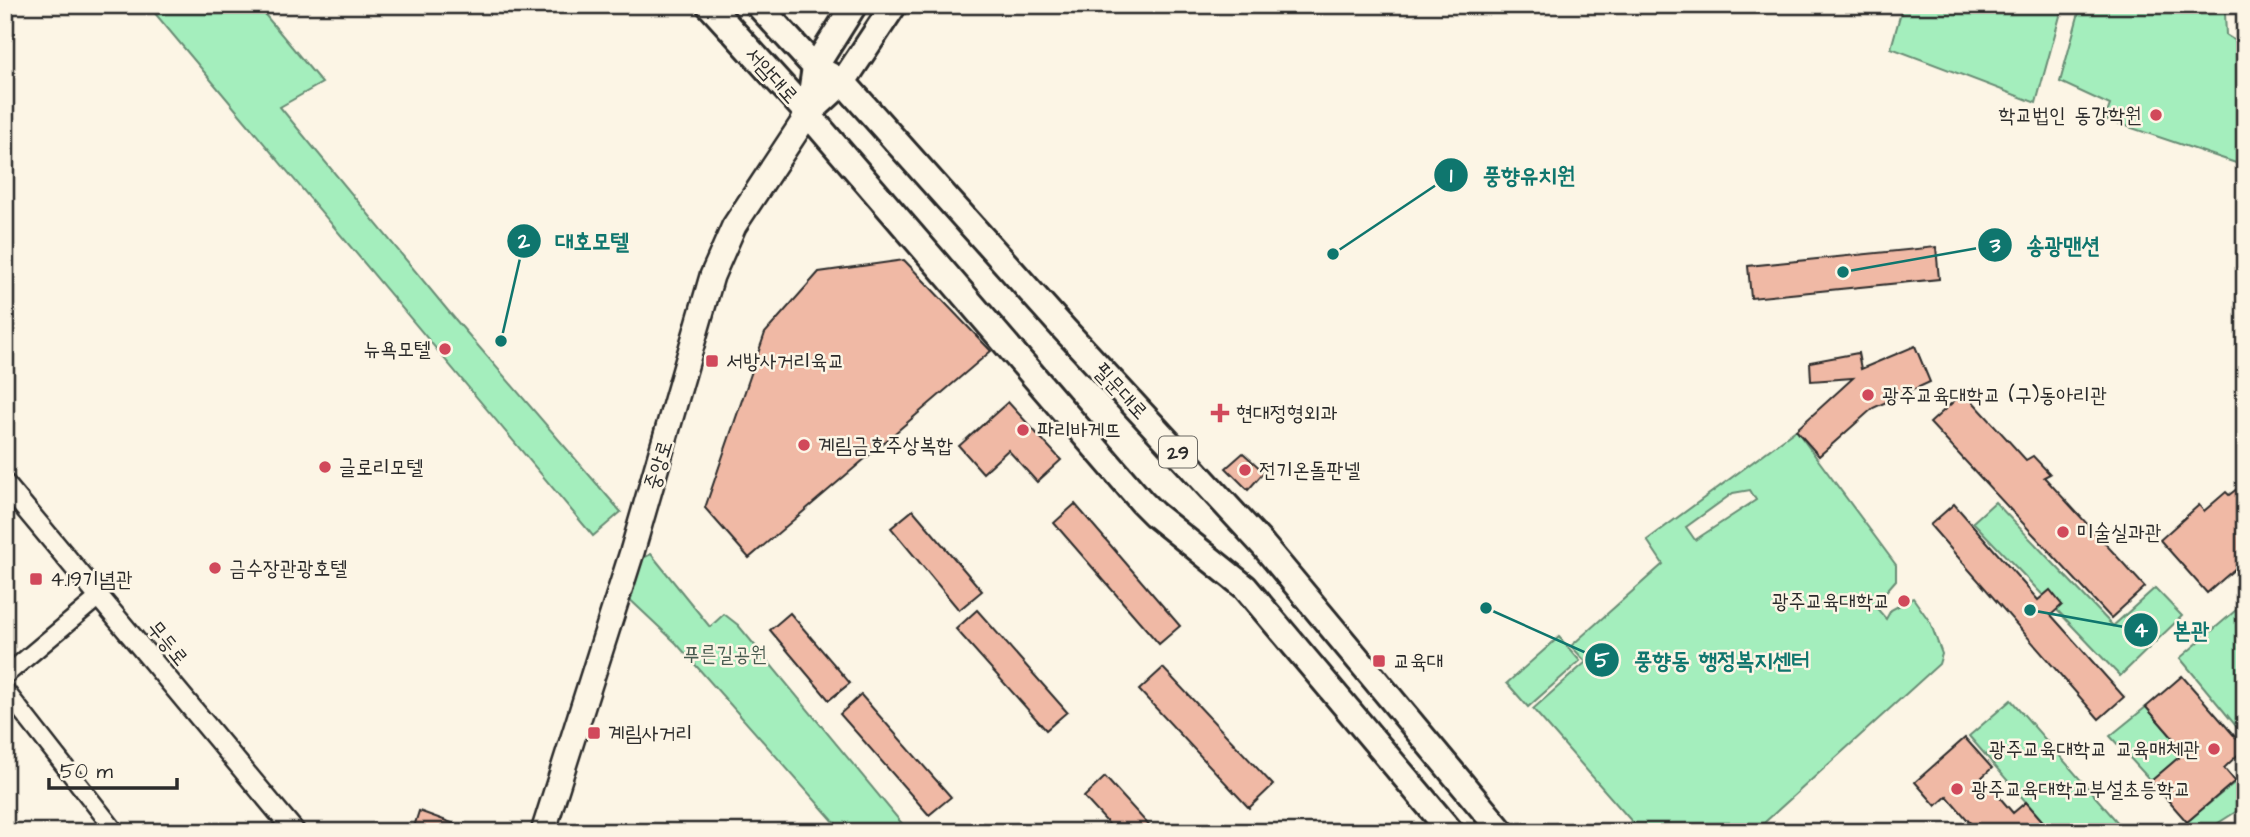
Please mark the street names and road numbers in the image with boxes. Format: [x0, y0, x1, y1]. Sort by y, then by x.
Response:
street label: 서암대로 [738, 41, 805, 110]
street label: 필문대로 [1087, 357, 1154, 426]
road number: 29 [1159, 436, 1197, 467]
street label: 중앙로 [637, 437, 680, 494]
street label: 무등로 [140, 614, 195, 672]

